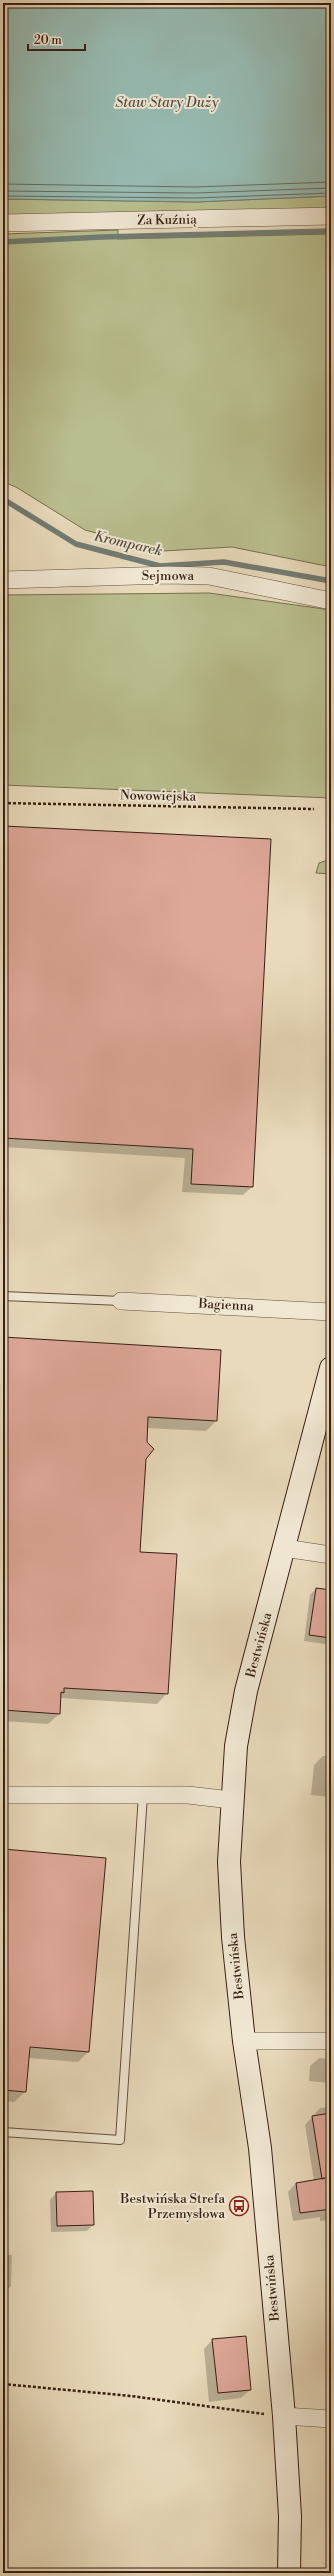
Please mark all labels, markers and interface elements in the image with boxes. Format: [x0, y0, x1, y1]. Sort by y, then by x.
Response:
scale bar [28, 26, 85, 52]
text: 20 m [34, 33, 62, 48]
water label: Staw Stary Duży [115, 94, 219, 112]
street label: Za Kuźnią [137, 211, 197, 229]
water label: Kromparek [92, 527, 164, 561]
street label: Sejmowa [142, 568, 195, 584]
street label: Nowowiejska [120, 787, 197, 805]
street label: Bagienna [197, 1296, 254, 1314]
street label: Bestwińska [242, 1610, 275, 1680]
street label: Bestwińska [225, 1932, 248, 2001]
place label: Bestwińska Strefa Przemysłowa [119, 2191, 225, 2222]
bus stop icon: Bestwińska Strefa Przemysłowa [228, 2195, 250, 2217]
street label: Bestwińska [261, 2254, 283, 2323]

